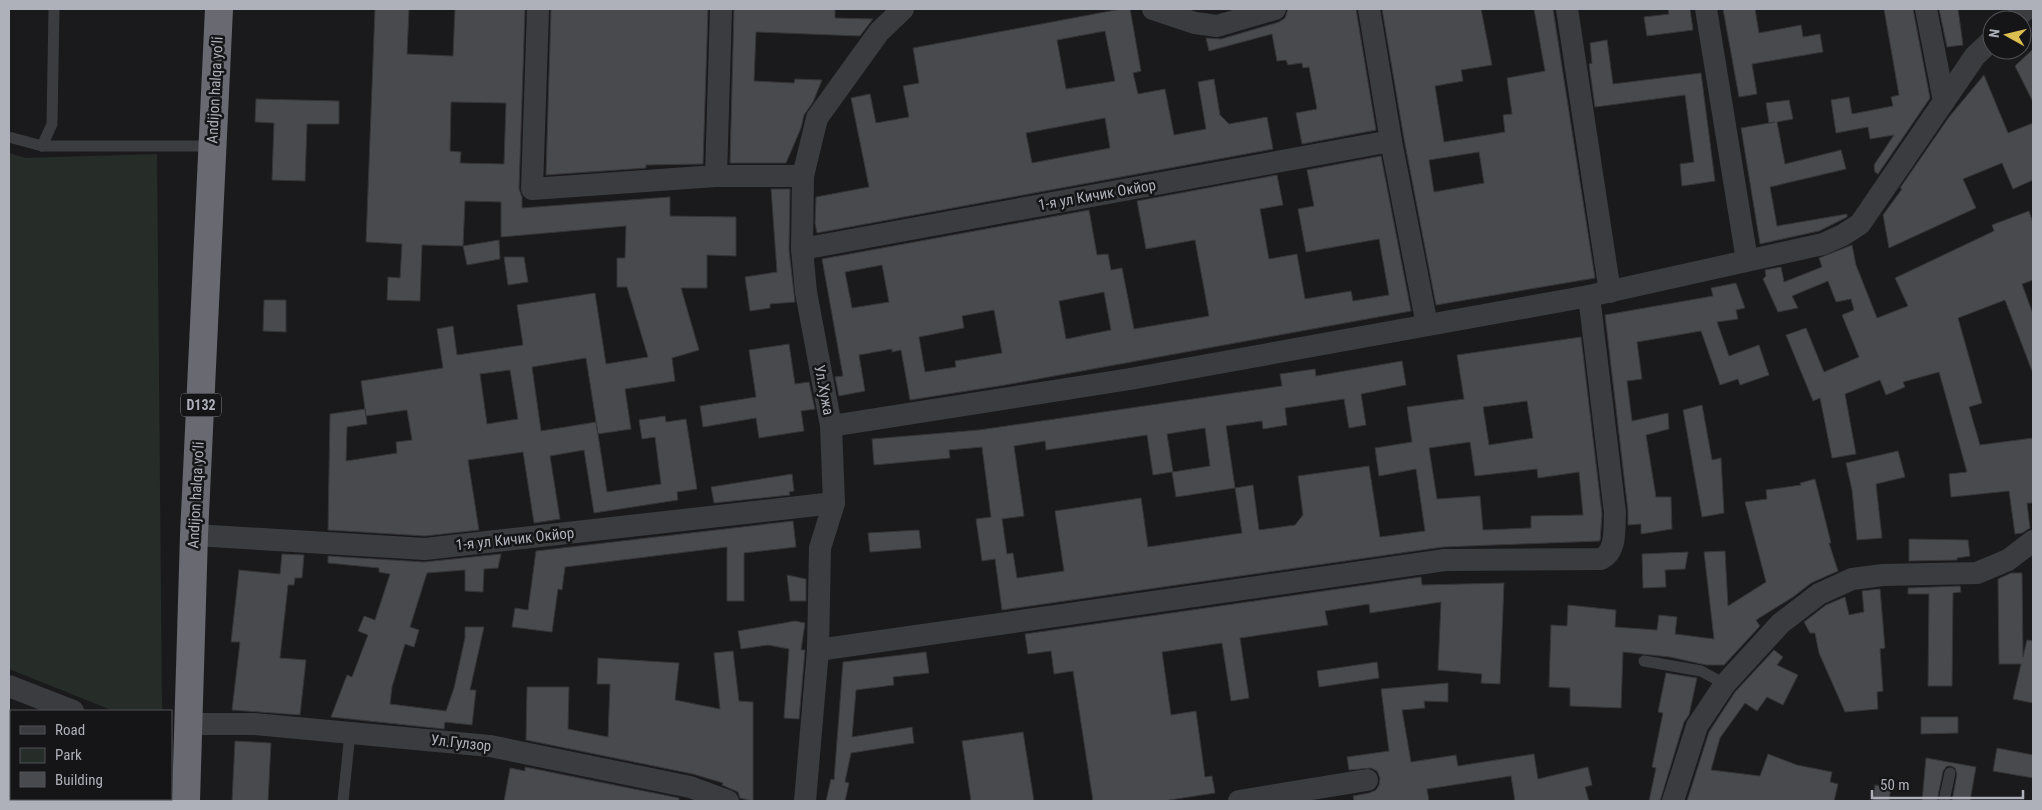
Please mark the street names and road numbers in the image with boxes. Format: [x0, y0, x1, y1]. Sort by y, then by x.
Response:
street label: Andijon halqa yo‘li [203, 36, 227, 144]
street label: 1-я ул Кичик Окйор [1037, 176, 1157, 214]
street label: Ул.Хужа [810, 363, 838, 417]
road number: D132 [181, 394, 221, 416]
street label: Andijon halqa yo‘li [184, 441, 208, 549]
street label: 1-я ул Кичик Окйор [455, 524, 575, 554]
street label: Ул.Гулзор [430, 731, 492, 755]

